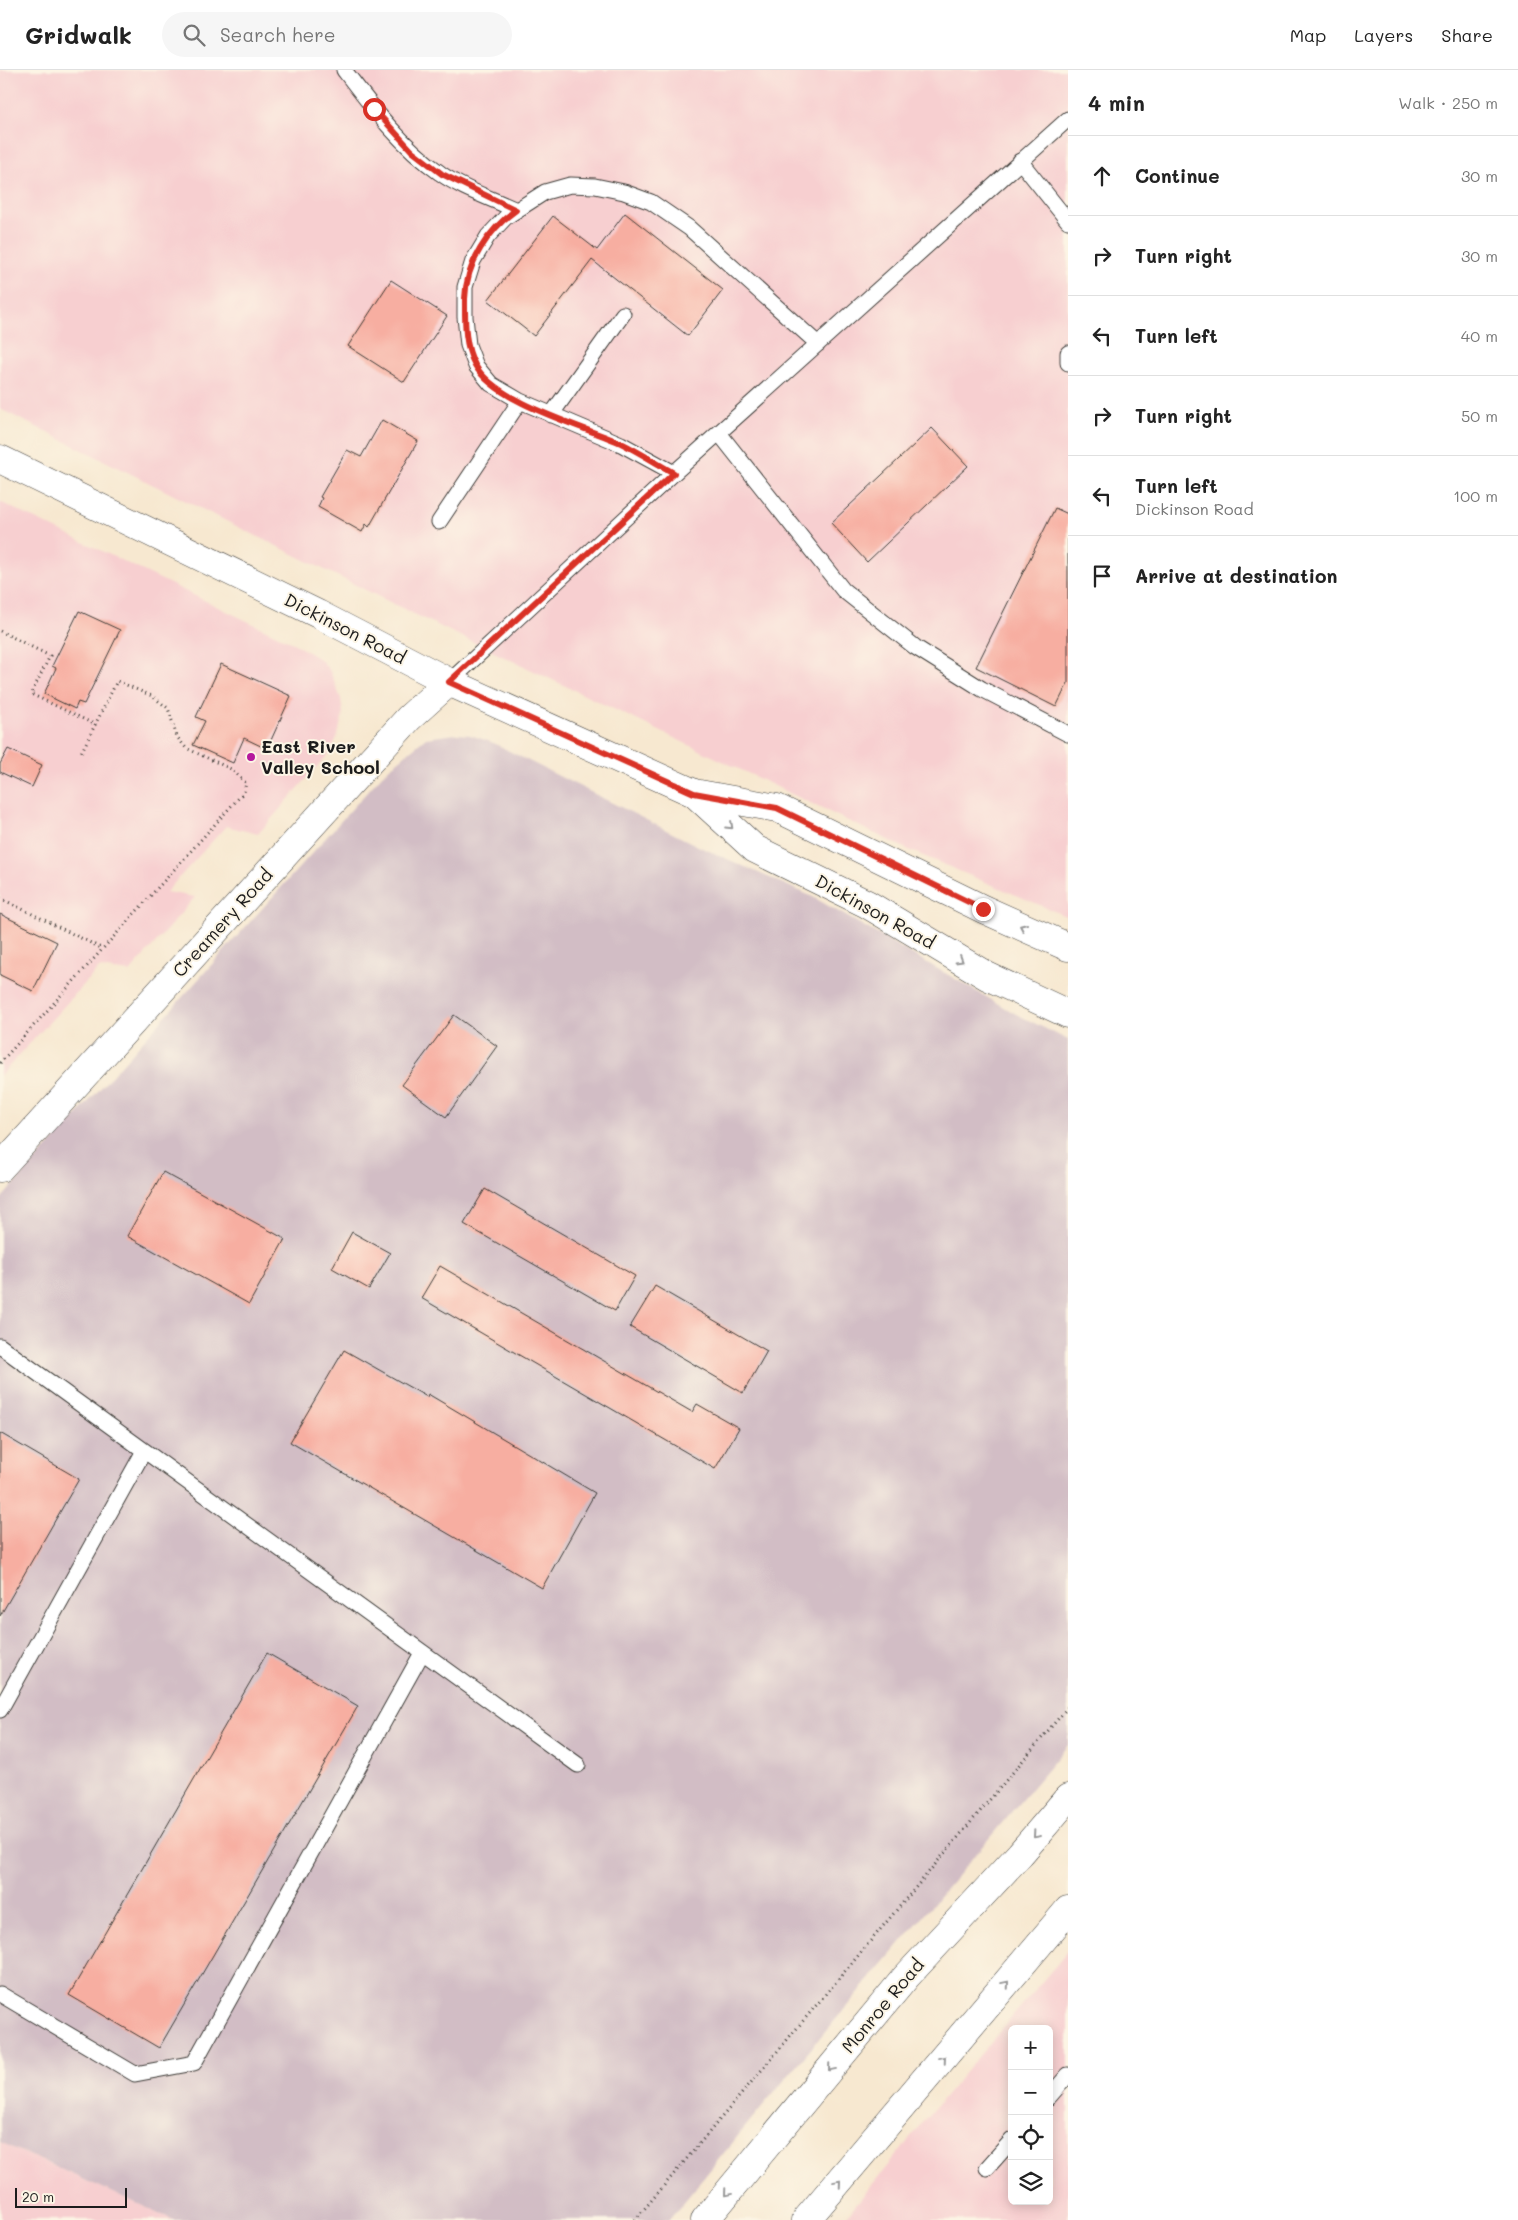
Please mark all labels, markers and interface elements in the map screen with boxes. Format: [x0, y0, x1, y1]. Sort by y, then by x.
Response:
search box [162, 12, 512, 57]
text: Gridwalk [25, 19, 132, 50]
icon: search [180, 21, 208, 49]
text: Search here [220, 22, 336, 47]
text: Map [1290, 23, 1326, 47]
text: Layers [1354, 23, 1413, 47]
text: Share [1441, 23, 1493, 47]
text: 4 min [1088, 89, 1145, 116]
text: Walk · 250 m [1398, 92, 1498, 113]
route start [363, 98, 386, 121]
icon: ahead [1088, 162, 1116, 190]
text: Continue [1135, 163, 1220, 188]
text: 30 m [1461, 165, 1498, 186]
icon: right [1088, 242, 1116, 270]
text: Turn right [1135, 243, 1232, 268]
text: 30 m [1461, 245, 1498, 266]
icon: left [1088, 322, 1116, 350]
text: Turn left [1135, 323, 1218, 348]
text: 40 m [1461, 325, 1498, 346]
icon: right [1088, 402, 1116, 430]
text: Turn right [1135, 403, 1232, 428]
text: 50 m [1461, 405, 1498, 426]
text: Turn left [1135, 473, 1218, 498]
icon: left [1088, 482, 1116, 510]
text: 100 m [1453, 485, 1498, 506]
text: Dickinson Road [1135, 498, 1254, 519]
icon: arrive [1088, 562, 1116, 590]
text: Arrive at destination [1135, 563, 1338, 588]
street label: Dickinson Road [281, 587, 410, 669]
place label: East River Valley School [261, 734, 380, 779]
marker: East River Valley School [245, 751, 257, 763]
one-way arrow [724, 820, 733, 829]
street label: Creamery Road [167, 863, 278, 982]
street label: Dickinson Road [811, 868, 940, 954]
route end [972, 898, 995, 921]
one-way arrow [1019, 923, 1028, 934]
one-way arrow [954, 953, 963, 963]
one-way arrow [1033, 1830, 1042, 1839]
street label: Monroe Road [836, 1953, 929, 2058]
one-way arrow [1000, 1981, 1009, 1990]
map controls [1008, 2025, 1053, 2205]
button: + [1008, 2025, 1053, 2070]
one-way arrow [937, 2056, 946, 2065]
one-way arrow [828, 2062, 836, 2071]
button: − [1008, 2070, 1053, 2115]
button: locate [1008, 2115, 1053, 2160]
button: layers [1008, 2160, 1053, 2205]
one-way arrow [832, 2180, 840, 2189]
scale bar [15, 2185, 128, 2208]
text: 20 m [22, 2187, 54, 2206]
one-way arrow [724, 2188, 733, 2197]

